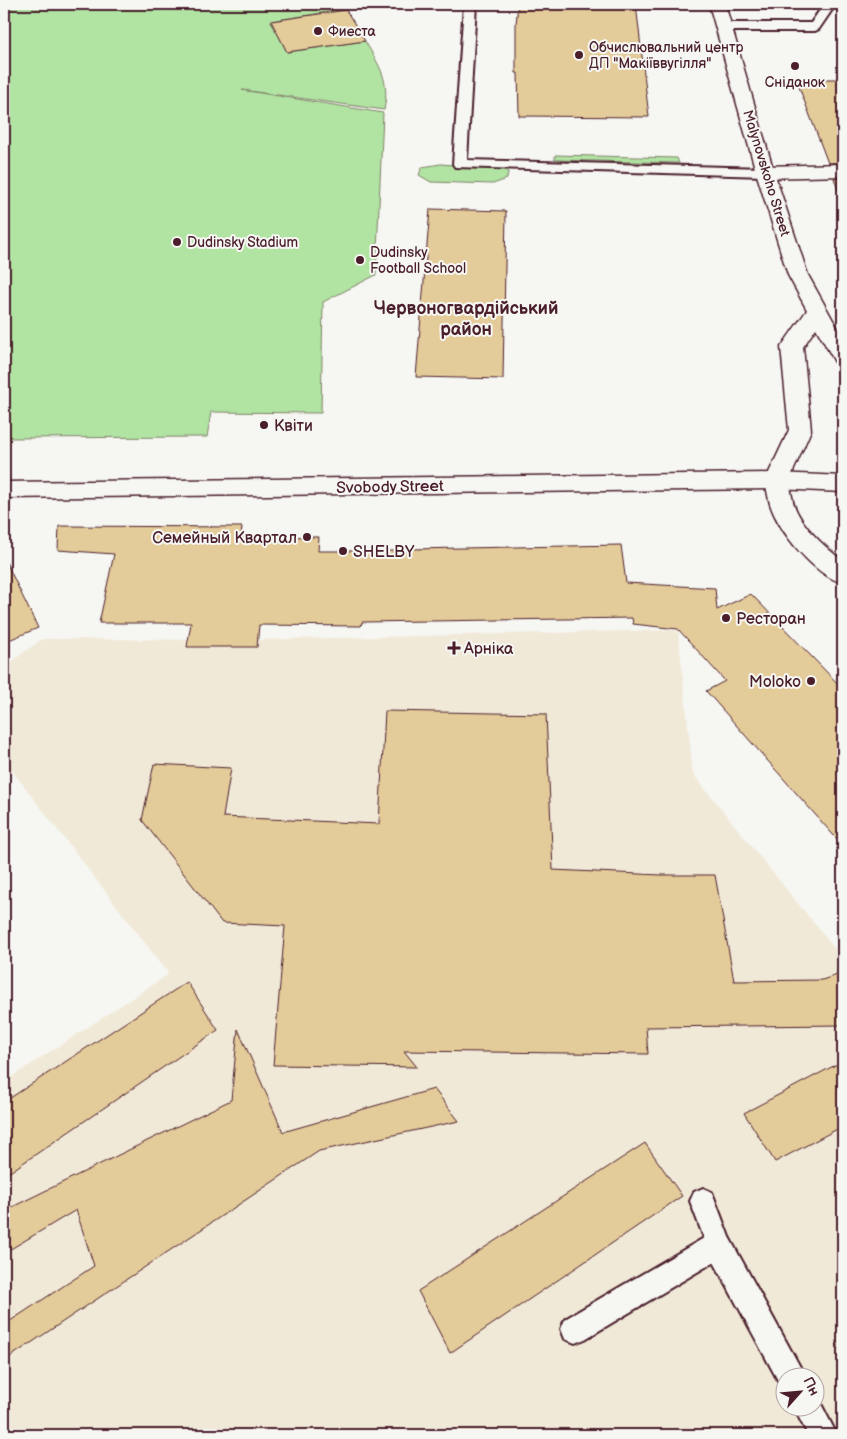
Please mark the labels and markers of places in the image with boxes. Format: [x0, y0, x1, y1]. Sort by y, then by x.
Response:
place label: Фиеста [328, 23, 377, 40]
marker: Фиеста [312, 25, 324, 37]
place label: Обчислювальний центр ДП "Макіїввугілля" [589, 39, 744, 72]
marker: Обчислювальний центр ДП "Макіїввугілля" [573, 49, 585, 61]
marker: Сніданок [789, 60, 801, 72]
place label: Сніданок [765, 74, 826, 91]
place label: Dudinsky Stadium [187, 234, 298, 251]
marker: Dudinsky Stadium [171, 236, 183, 248]
place label: Dudinsky Football School [370, 244, 466, 277]
marker: Dudinsky Football School [354, 254, 366, 266]
place label: Квіти [274, 417, 313, 436]
marker: Квіти [258, 419, 270, 431]
place label: Семейный Квартал [152, 529, 297, 548]
marker: Семейный Квартал [301, 531, 313, 543]
place label: SHELBY [353, 543, 415, 562]
marker: SHELBY [337, 545, 349, 557]
place label: Ресторан [736, 610, 806, 629]
marker: Ресторан [720, 612, 732, 624]
place label: Арніка [463, 640, 514, 659]
marker: Арніка [448, 642, 460, 654]
place label: Moloko [749, 673, 801, 692]
marker: Moloko [805, 675, 817, 687]

